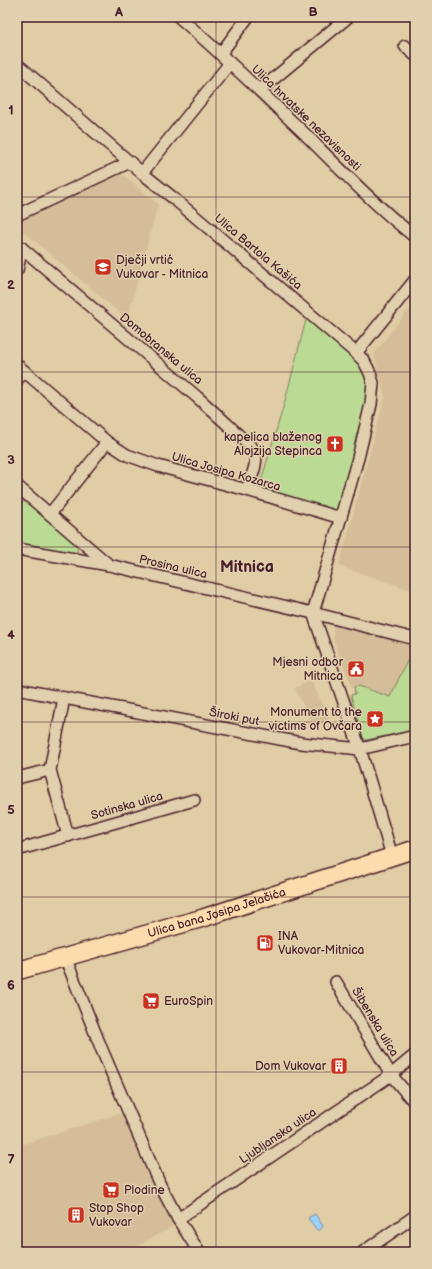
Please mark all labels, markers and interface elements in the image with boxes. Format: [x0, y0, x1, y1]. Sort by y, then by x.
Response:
text: A [114, 4, 123, 20]
text: B [308, 4, 318, 20]
street label: Ulica hrvatske nezavisnosti [248, 62, 364, 174]
text: 1 [8, 102, 14, 118]
street label: Ulica Bartola Kašića [211, 211, 305, 293]
place label: Dječji vrtić Vukovar - Mitnica [116, 253, 208, 282]
school or university icon: Dječji vrtić Vukovar - Mitnica [93, 257, 113, 277]
text: 2 [7, 277, 15, 293]
street label: Domobranska ulica [117, 310, 206, 388]
place label: kapelica blaženog Alojzija Stepinca [224, 430, 322, 459]
church icon: kapelica blaženog Alojzija Stepinca [325, 434, 345, 454]
street label: Ulica Josipa Kozarca [170, 449, 282, 495]
text: 3 [7, 452, 15, 468]
street label: Prosina ulica [138, 552, 209, 582]
district label: Mitnica [220, 558, 274, 577]
text: 4 [7, 627, 15, 643]
place label: Mjesni odbor Mitnica [272, 655, 344, 684]
public building icon: Mjesni odbor Mitnica [346, 659, 366, 679]
street label: Široki put [208, 704, 261, 729]
place label: Monument to the victims of Ovčara [268, 705, 362, 734]
place icon: Monument to the victims of Ovčara [365, 709, 385, 729]
street label: Sotinska ulica [89, 789, 165, 823]
text: 5 [7, 802, 15, 818]
street label: Ulica bana Josipa Jelačića [146, 884, 288, 941]
place label: INA Vukovar-Mitnica [278, 929, 365, 958]
fuel station icon: INA Vukovar-Mitnica [255, 933, 275, 953]
text: 6 [7, 977, 15, 993]
street label: Šibenska ulica [348, 984, 403, 1060]
supermarket icon: EuroSpin [141, 991, 161, 1011]
place label: EuroSpin [164, 994, 213, 1009]
building icon: Dom Vukovar [329, 1056, 349, 1076]
place label: Dom Vukovar [255, 1059, 327, 1074]
street label: Ljubljanska ulica [237, 1105, 320, 1167]
text: 7 [7, 1152, 15, 1168]
supermarket icon: Plodine [101, 1180, 121, 1200]
place label: Plodine [124, 1183, 165, 1198]
place label: Stop Shop Vukovar [89, 1201, 144, 1230]
building icon: Stop Shop Vukovar [66, 1205, 86, 1225]

